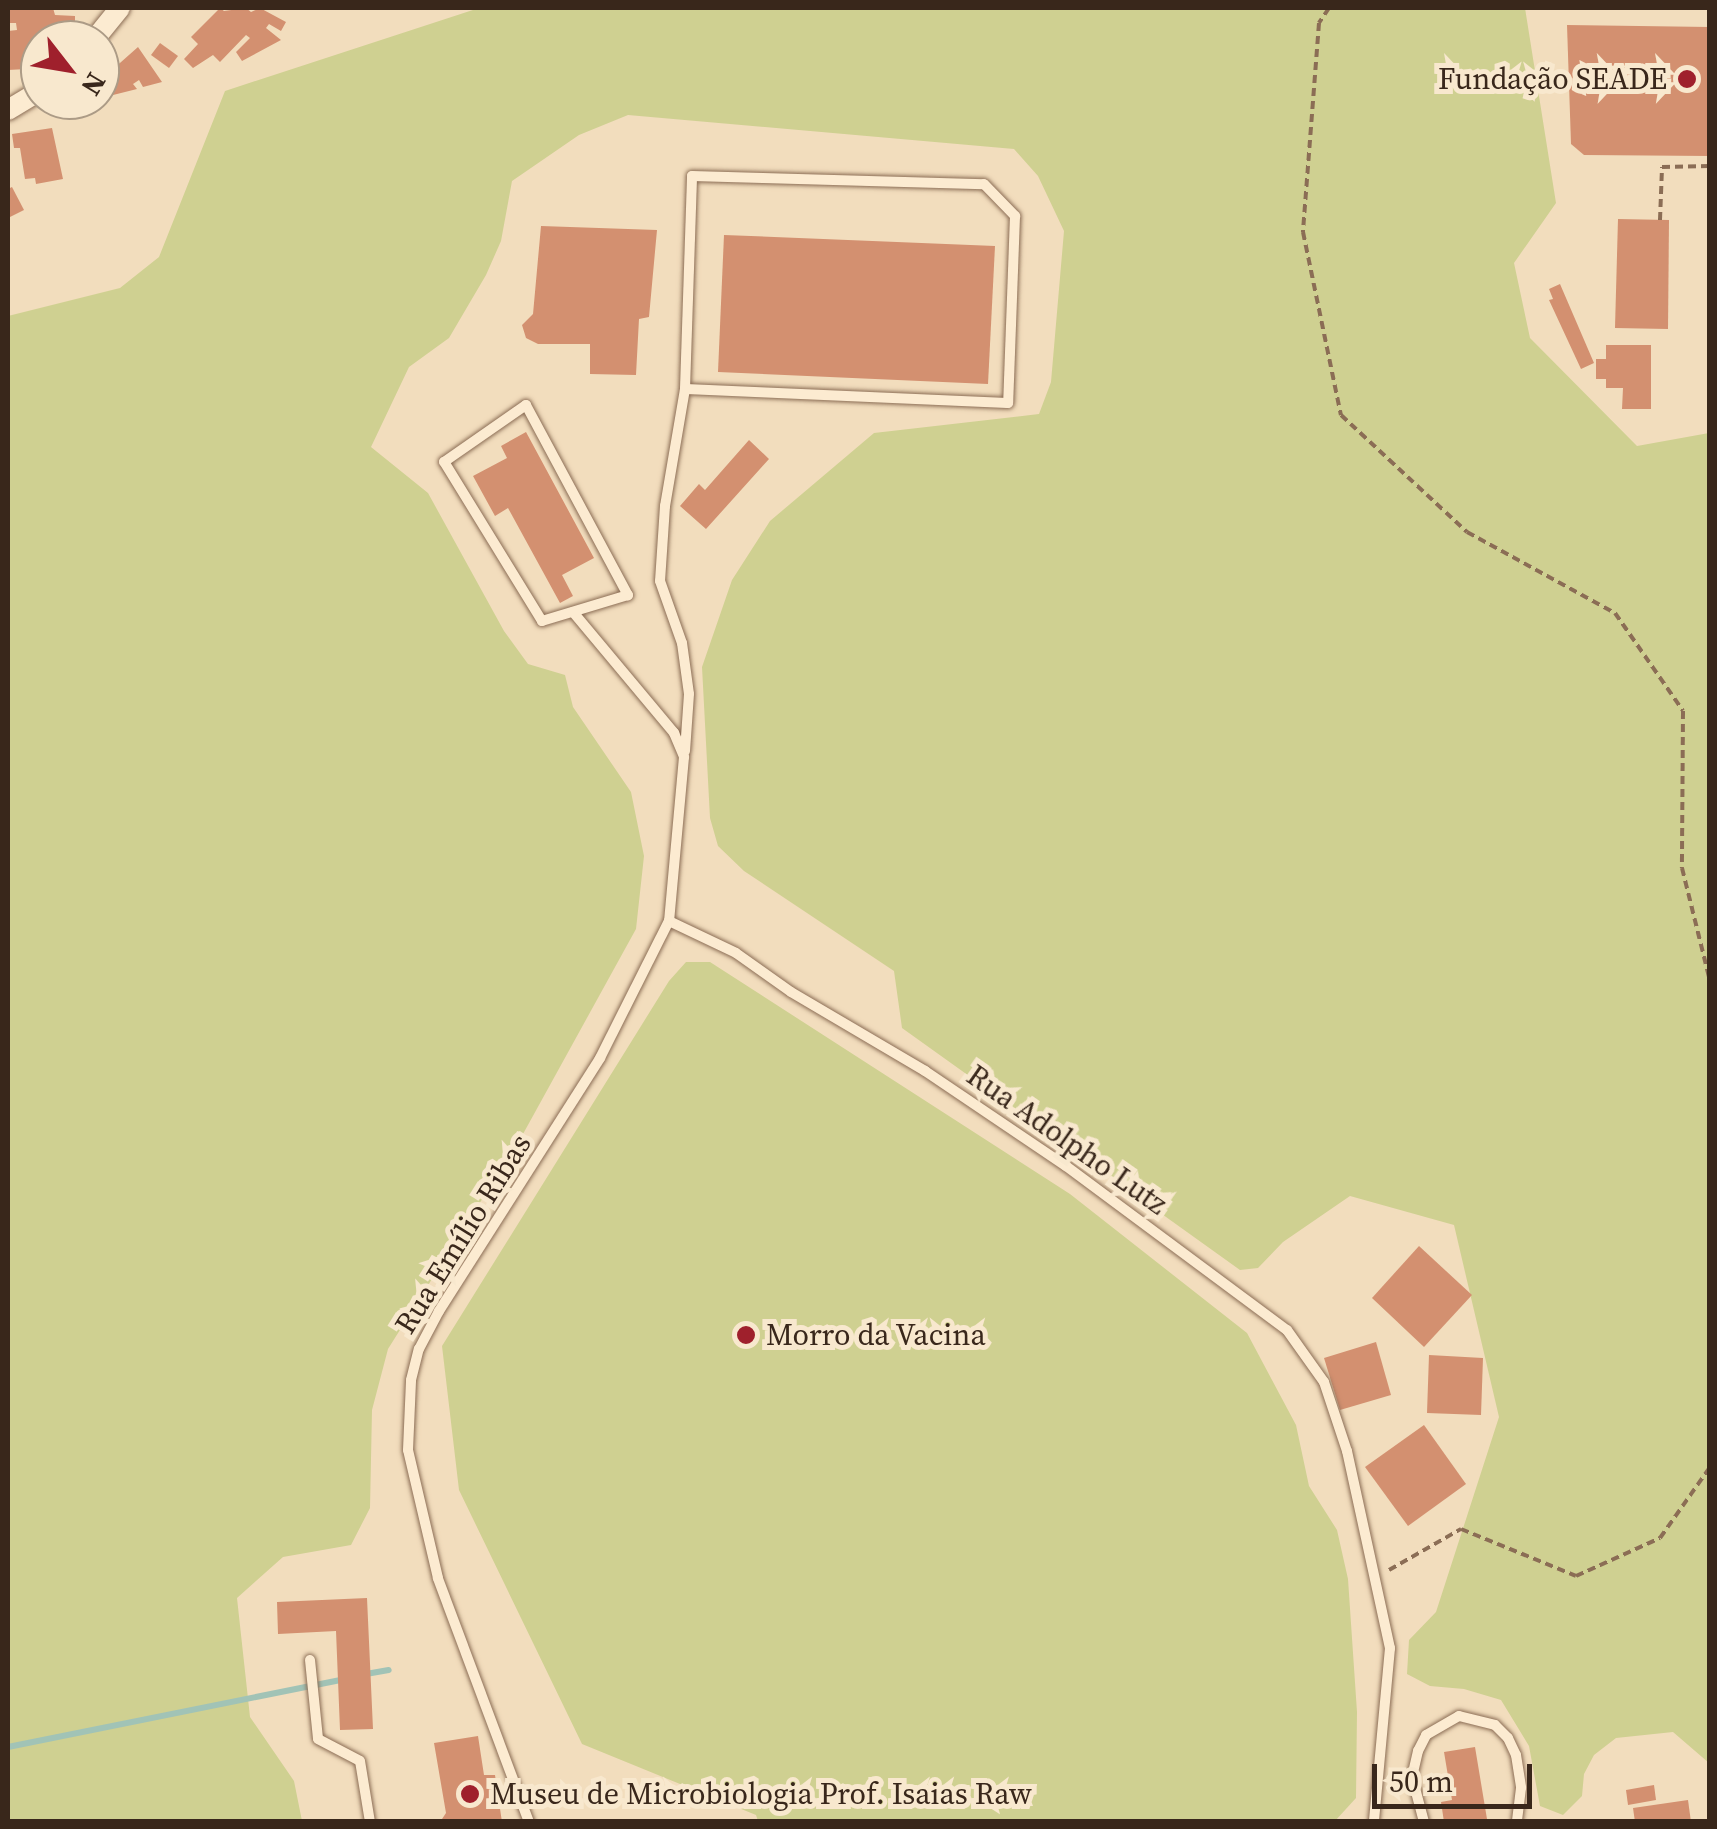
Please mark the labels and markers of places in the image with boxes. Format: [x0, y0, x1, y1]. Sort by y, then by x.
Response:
place label: Fundação SEADE [1438, 61, 1667, 97]
marker: Fundação SEADE [1676, 68, 1698, 90]
place label: Morro da Vacina [766, 1317, 987, 1353]
marker: Morro da Vacina [735, 1324, 757, 1346]
place label: Museu de Microbiologia Prof. Isaias Raw [490, 1776, 1032, 1812]
marker: Museu de Microbiologia Prof. Isaias Raw [459, 1783, 481, 1805]

